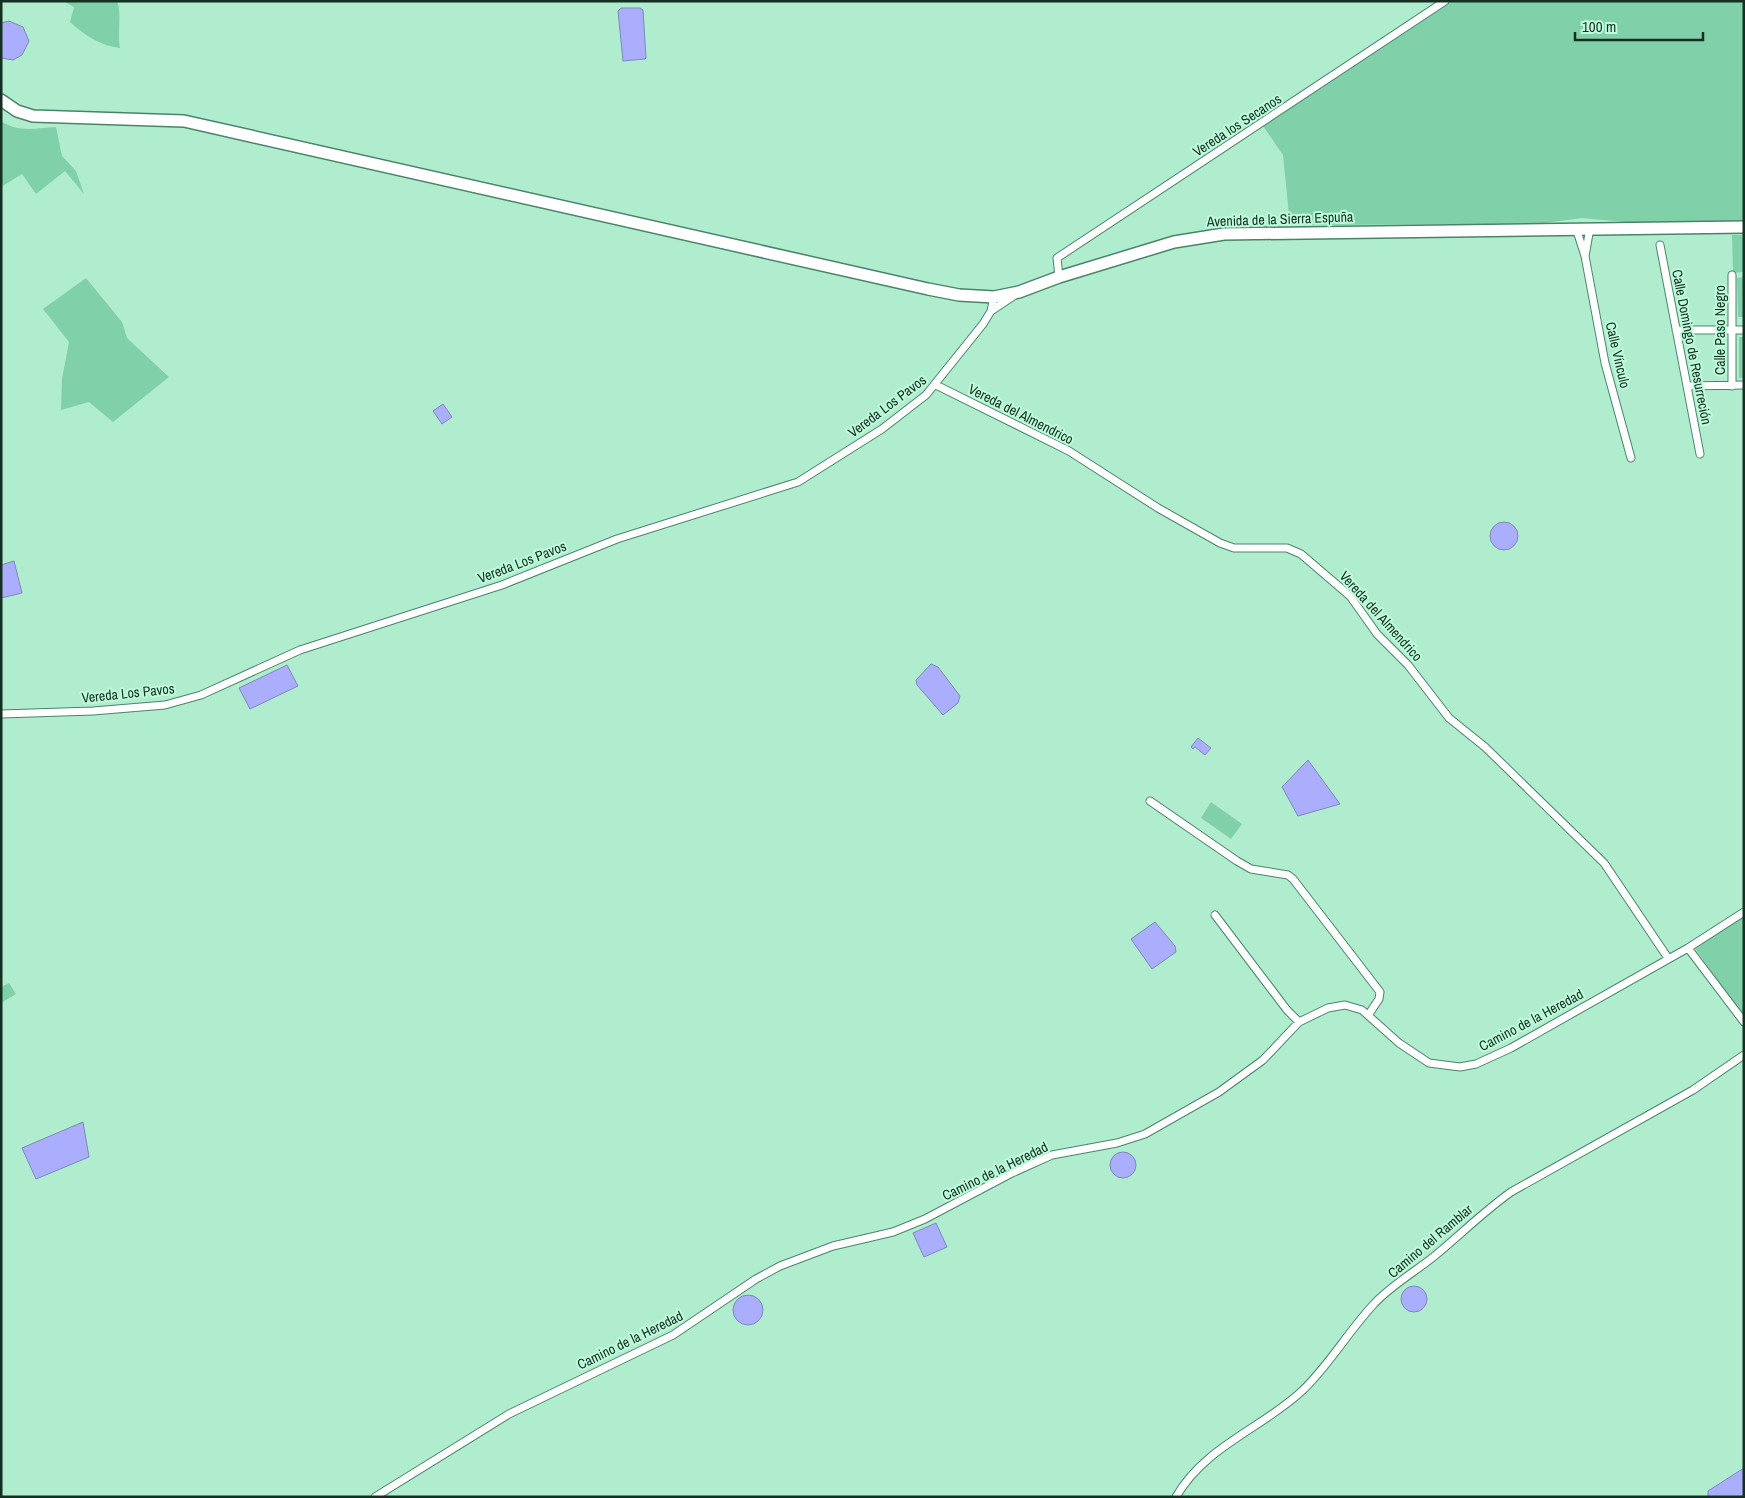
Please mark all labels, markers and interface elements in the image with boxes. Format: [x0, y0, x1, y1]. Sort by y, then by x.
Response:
scale bar [1575, 10, 1702, 42]
text: 100 m [1582, 16, 1616, 37]
street label: Vereda los Secanos [1189, 90, 1285, 160]
street label: Avenida de la Sierra Espuña [1205, 207, 1354, 231]
street label: Calle Domingo de Resurreción [1668, 268, 1716, 426]
street label: Calle Paso Negro [1711, 285, 1729, 375]
street label: Calle Vínculo [1602, 320, 1634, 390]
street label: Vereda Los Pavos [844, 371, 930, 441]
street label: Vereda del Almendrico [965, 380, 1077, 448]
street label: Vereda Los Pavos [475, 537, 569, 587]
street label: Vereda del Almendrico [1336, 567, 1426, 665]
street label: Vereda Los Pavos [81, 679, 176, 707]
street label: Camino de la Heredad [1476, 985, 1586, 1055]
street label: Camino de la Heredad [939, 1138, 1051, 1204]
street label: Camino del Ramblar [1384, 1200, 1476, 1282]
street label: Camino de la Heredad [574, 1307, 686, 1373]

